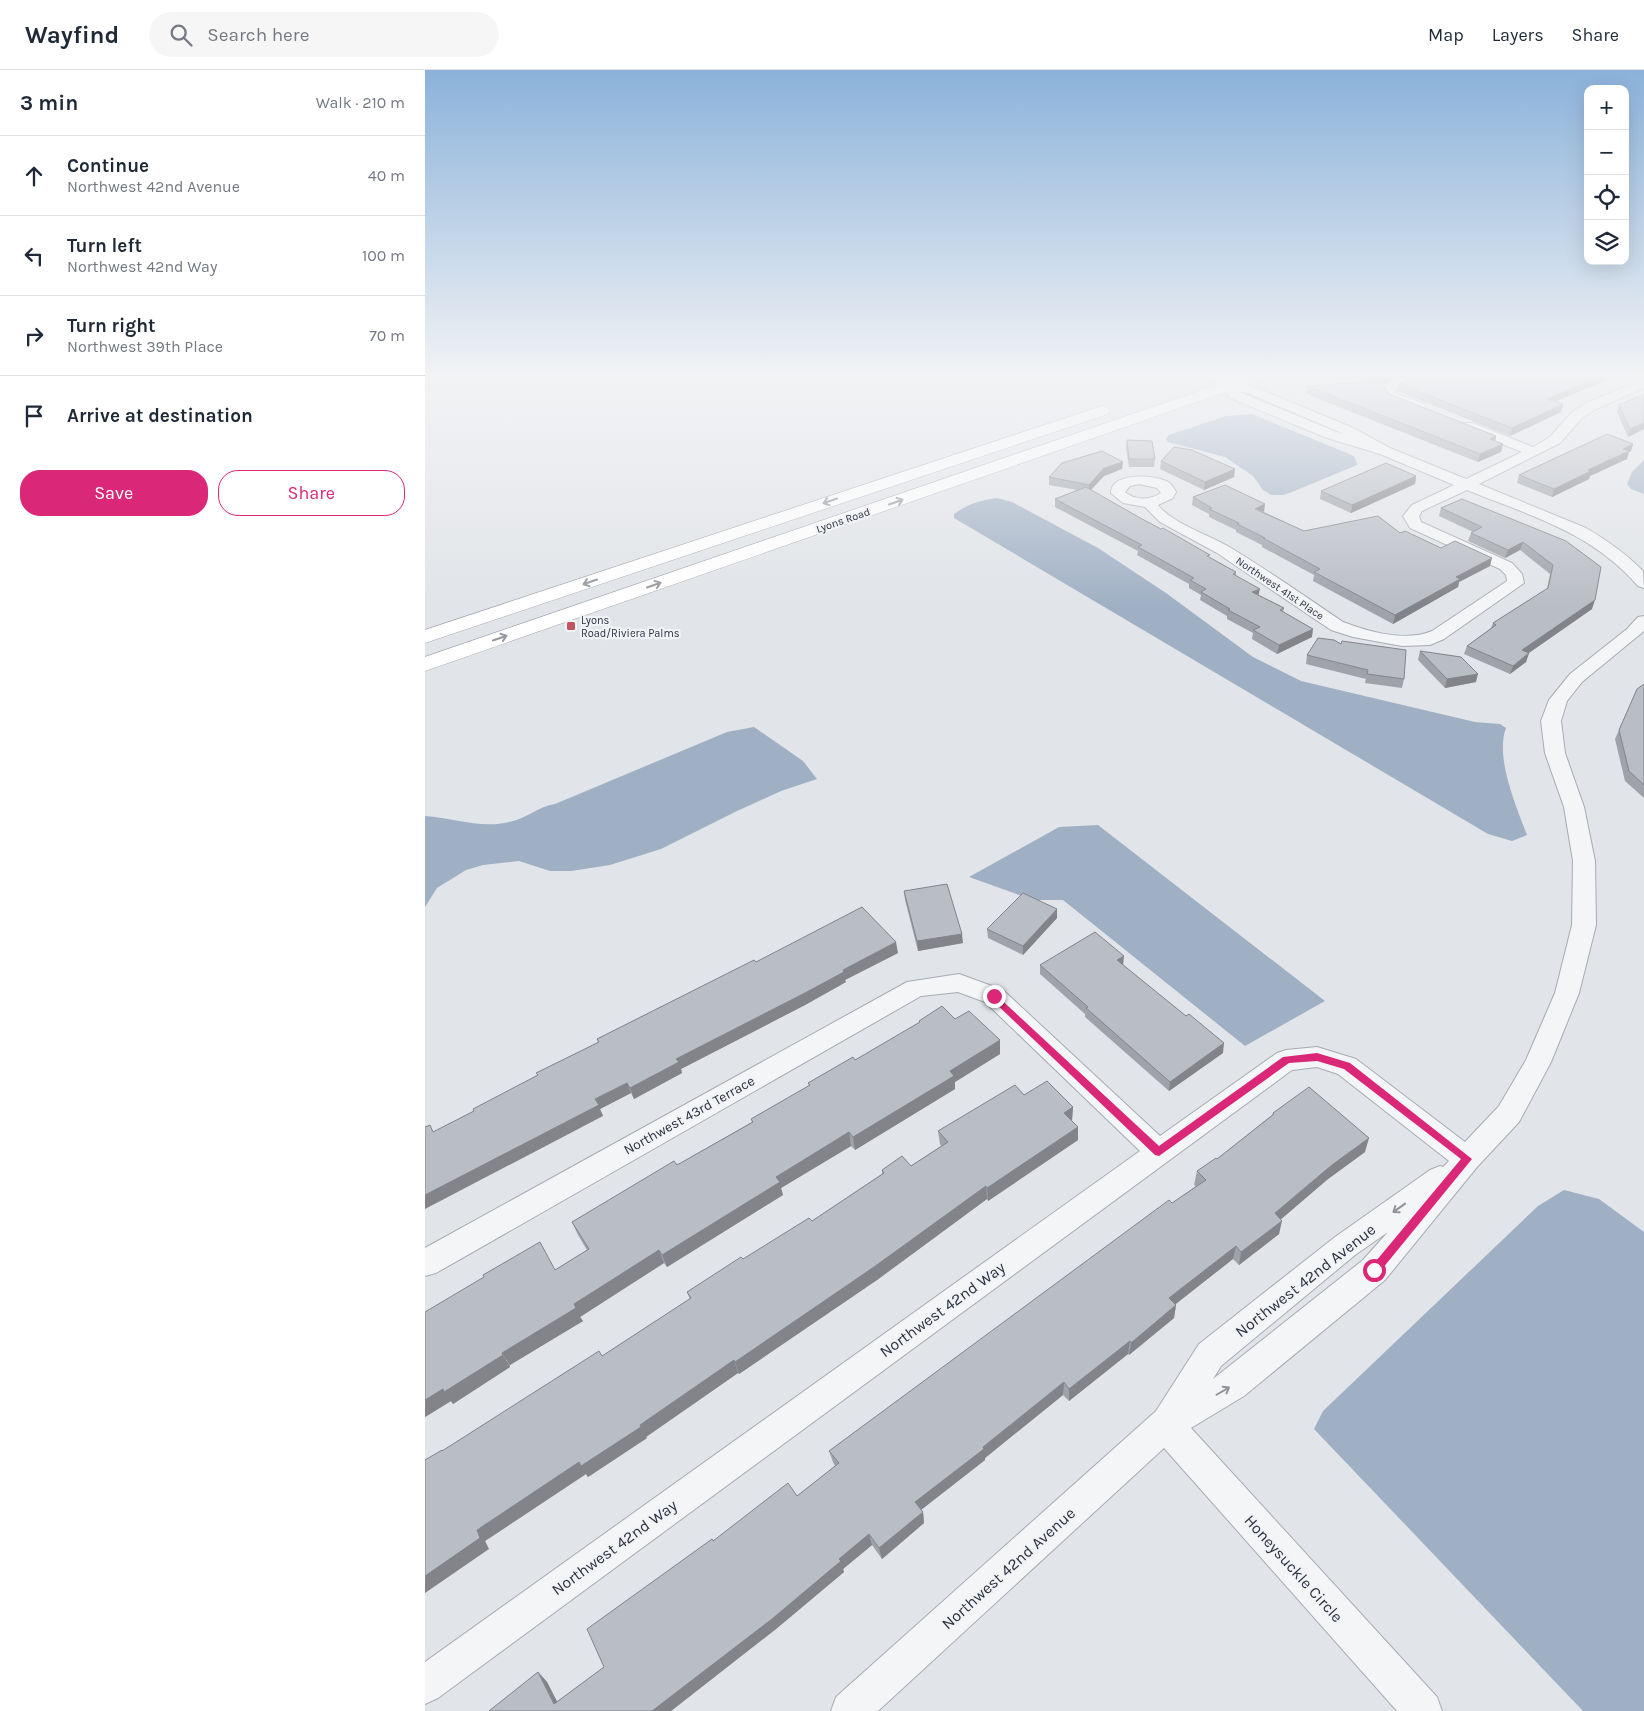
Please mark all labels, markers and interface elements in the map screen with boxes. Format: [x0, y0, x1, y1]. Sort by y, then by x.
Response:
search box [149, 12, 499, 57]
text: Wayfind [25, 21, 119, 49]
icon: search [167, 21, 195, 49]
text: Search here [207, 24, 309, 46]
text: Map [1428, 24, 1464, 46]
text: Layers [1492, 24, 1544, 46]
text: Share [1572, 24, 1619, 46]
map controls [1584, 85, 1629, 265]
button: + [1584, 85, 1629, 130]
text: 3 min [20, 91, 78, 115]
text: Walk · 210 m [316, 93, 405, 112]
button: − [1584, 130, 1629, 175]
text: Continue [67, 155, 149, 177]
icon: ahead [20, 162, 48, 190]
text: 40 m [368, 166, 405, 185]
button: locate [1584, 175, 1629, 220]
text: Northwest 42nd Avenue [67, 177, 240, 196]
button: layers [1584, 220, 1629, 265]
text: Turn left [67, 235, 142, 257]
icon: left [20, 242, 48, 270]
text: 100 m [362, 246, 405, 265]
text: Northwest 42nd Way [67, 257, 217, 276]
text: Turn right [67, 315, 156, 337]
icon: right [20, 322, 48, 350]
text: 70 m [369, 326, 405, 345]
text: Northwest 39th Place [67, 337, 223, 356]
icon: arrive [20, 402, 48, 430]
text: Arrive at destination [67, 405, 253, 427]
button: Save [20, 470, 208, 516]
button: Share [218, 470, 405, 516]
one-way arrow [822, 497, 838, 507]
one-way arrow [888, 497, 903, 506]
street label: Lyons Road [814, 505, 872, 536]
street label: Northwest 41st Place [1233, 554, 1326, 623]
one-way arrow [582, 578, 598, 587]
one-way arrow [645, 580, 661, 590]
place label: Lyons Road/Riviera Palms [581, 614, 680, 640]
marker: Lyons Road/Riviera Palms [565, 620, 577, 632]
one-way arrow [492, 633, 507, 642]
route end [983, 985, 1006, 1008]
street label: Northwest 43rd Terrace [621, 1072, 758, 1159]
one-way arrow [1392, 1203, 1406, 1213]
street label: Northwest 42nd Avenue [1231, 1220, 1379, 1341]
street label: Northwest 42nd Way [876, 1257, 1009, 1361]
route start [1363, 1259, 1386, 1282]
one-way arrow [1215, 1386, 1230, 1396]
street label: Northwest 42nd Way [548, 1495, 681, 1599]
street label: Northwest 42nd Avenue [938, 1503, 1079, 1633]
street label: Honeysuckle Circle [1240, 1511, 1347, 1626]

